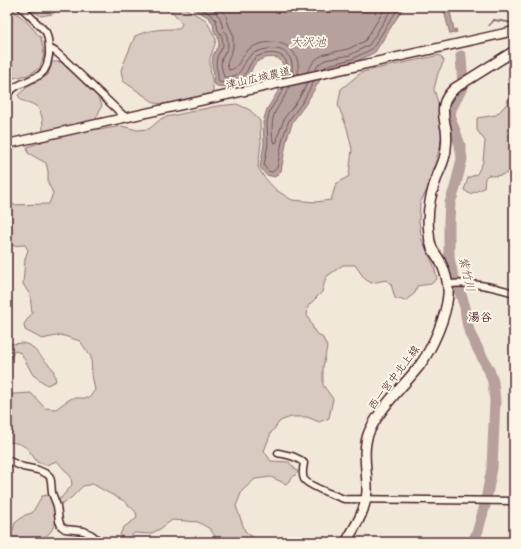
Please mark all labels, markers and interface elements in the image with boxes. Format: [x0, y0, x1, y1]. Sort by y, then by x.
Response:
water label: 大沢池 [290, 32, 327, 50]
street label: 津山広域農道 [224, 61, 292, 93]
water label: 紫竹川 [455, 254, 481, 294]
district label: 湯谷 [468, 307, 492, 325]
street label: 西一宮中北上線 [363, 341, 423, 413]

